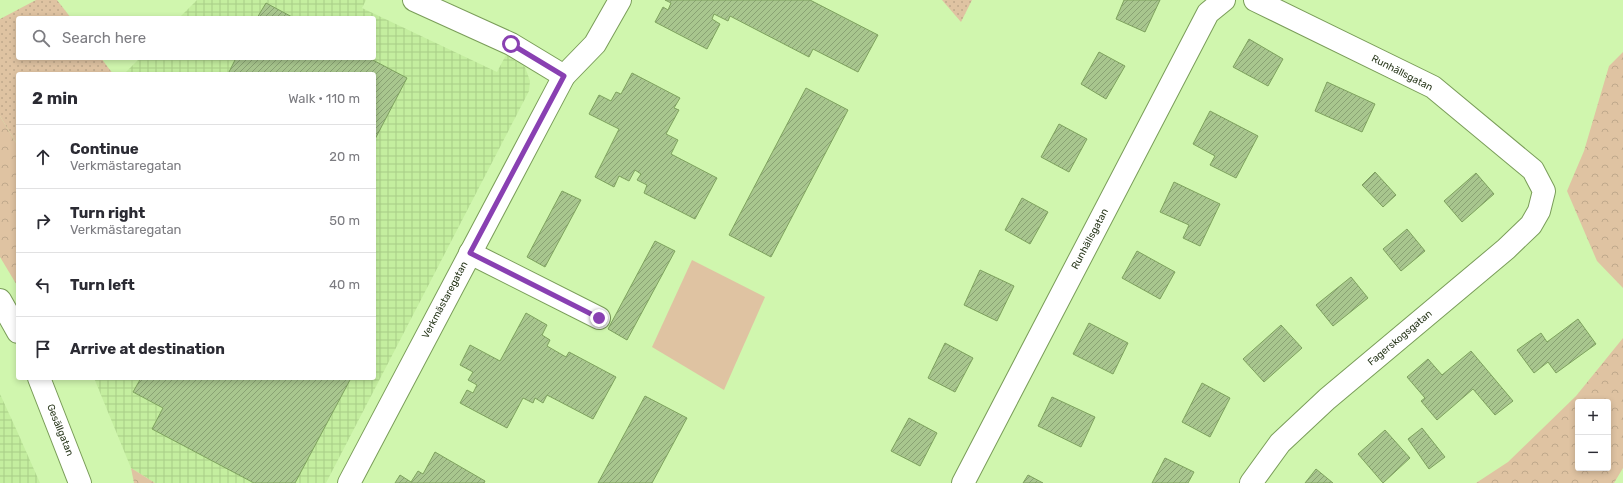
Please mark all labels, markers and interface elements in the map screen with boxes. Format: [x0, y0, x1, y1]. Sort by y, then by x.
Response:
search box [16, 16, 376, 60]
icon: search [30, 27, 52, 49]
text: Search here [62, 29, 146, 47]
route start [502, 35, 520, 53]
street label: Runhällsgatan [1369, 52, 1435, 94]
text: 2 min [32, 88, 78, 108]
text: Walk · 110 m [288, 91, 360, 106]
text: Continue [70, 140, 139, 158]
icon: ahead [32, 146, 54, 168]
text: 20 m [329, 149, 360, 164]
text: Verkmästaregatan [70, 158, 182, 173]
text: Turn right [70, 204, 145, 222]
street label: Runhällsgatan [1069, 207, 1111, 271]
icon: right [32, 210, 54, 232]
text: 50 m [329, 213, 360, 228]
text: Verkmästaregatan [70, 222, 182, 237]
street label: Verkmästaregatan [420, 259, 470, 341]
icon: left [32, 274, 54, 296]
text: Turn left [70, 276, 135, 294]
text: 40 m [329, 277, 360, 292]
street label: Fagerskogsgatan [1365, 308, 1435, 368]
route end [590, 309, 608, 327]
icon: arrive [32, 338, 54, 360]
text: Arrive at destination [70, 340, 225, 358]
map controls [1575, 399, 1611, 471]
button: + [1575, 399, 1611, 435]
street label: Gesällgatan [44, 402, 76, 458]
button: − [1575, 435, 1611, 471]

